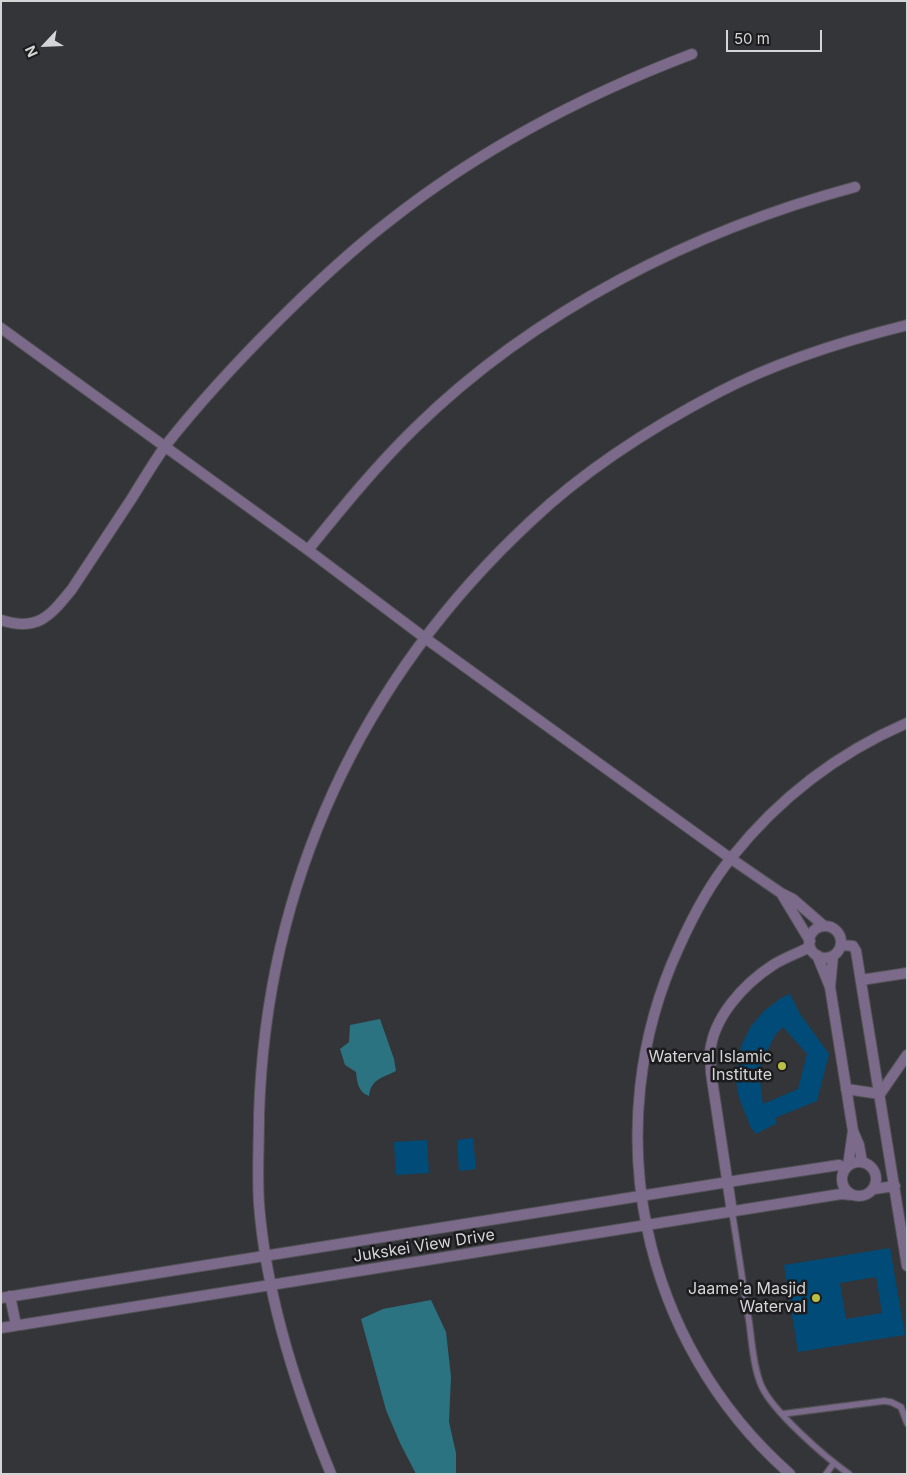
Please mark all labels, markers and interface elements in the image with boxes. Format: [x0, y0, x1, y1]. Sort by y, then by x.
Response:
north arrow [20, 20, 70, 70]
scale bar [728, 20, 824, 52]
text: 50 m [734, 29, 770, 48]
text: N [21, 43, 41, 60]
place label: Waterval Islamic Institute [648, 1047, 772, 1085]
marker: Waterval Islamic Institute [776, 1060, 788, 1072]
street label: Jukskei View Drive [352, 1225, 496, 1267]
place label: Jaame'a Masjid Waterval [688, 1279, 806, 1317]
marker: Jaame'a Masjid Waterval [810, 1292, 822, 1304]

